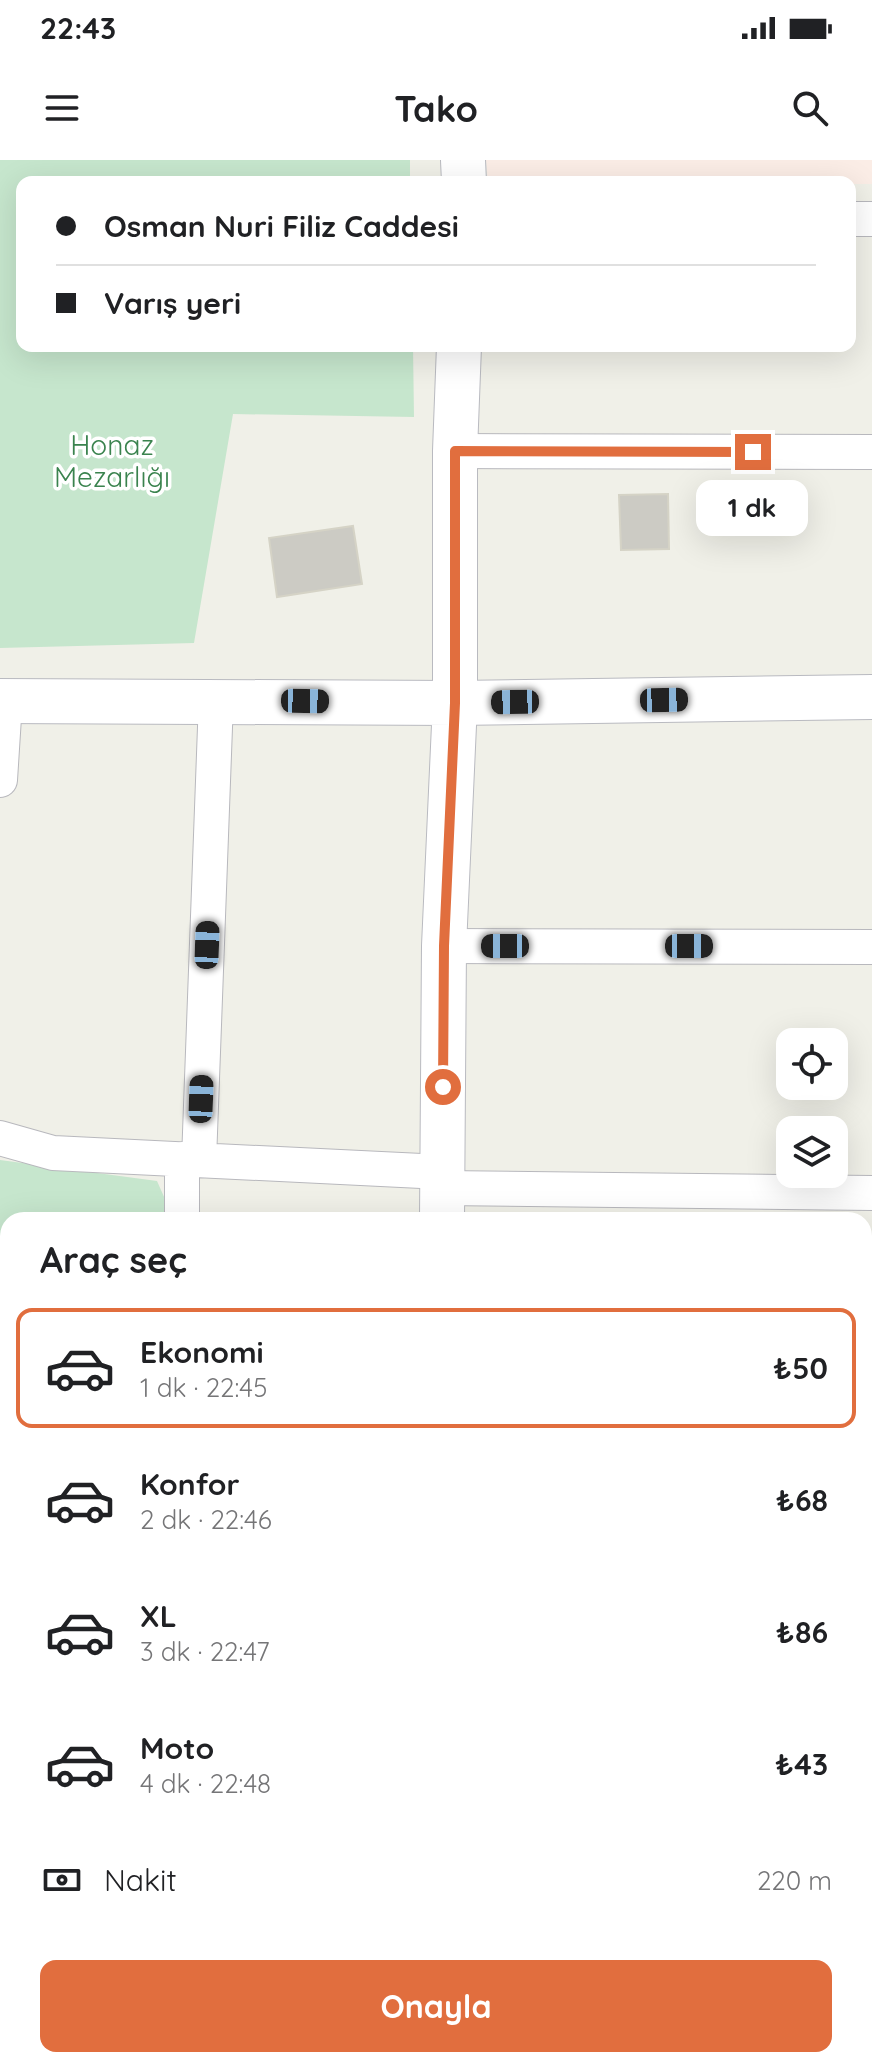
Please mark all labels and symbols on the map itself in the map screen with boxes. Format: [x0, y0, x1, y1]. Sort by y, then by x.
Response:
park label: Honaz Mezarlığı [54, 427, 170, 494]
route end [735, 434, 771, 470]
callout: 1 dk [697, 480, 809, 536]
car [640, 688, 688, 712]
car [281, 689, 329, 713]
car [491, 690, 539, 714]
car [194, 921, 220, 969]
car [481, 934, 529, 958]
car [665, 934, 713, 958]
route start [425, 1069, 461, 1105]
car [188, 1075, 214, 1123]

